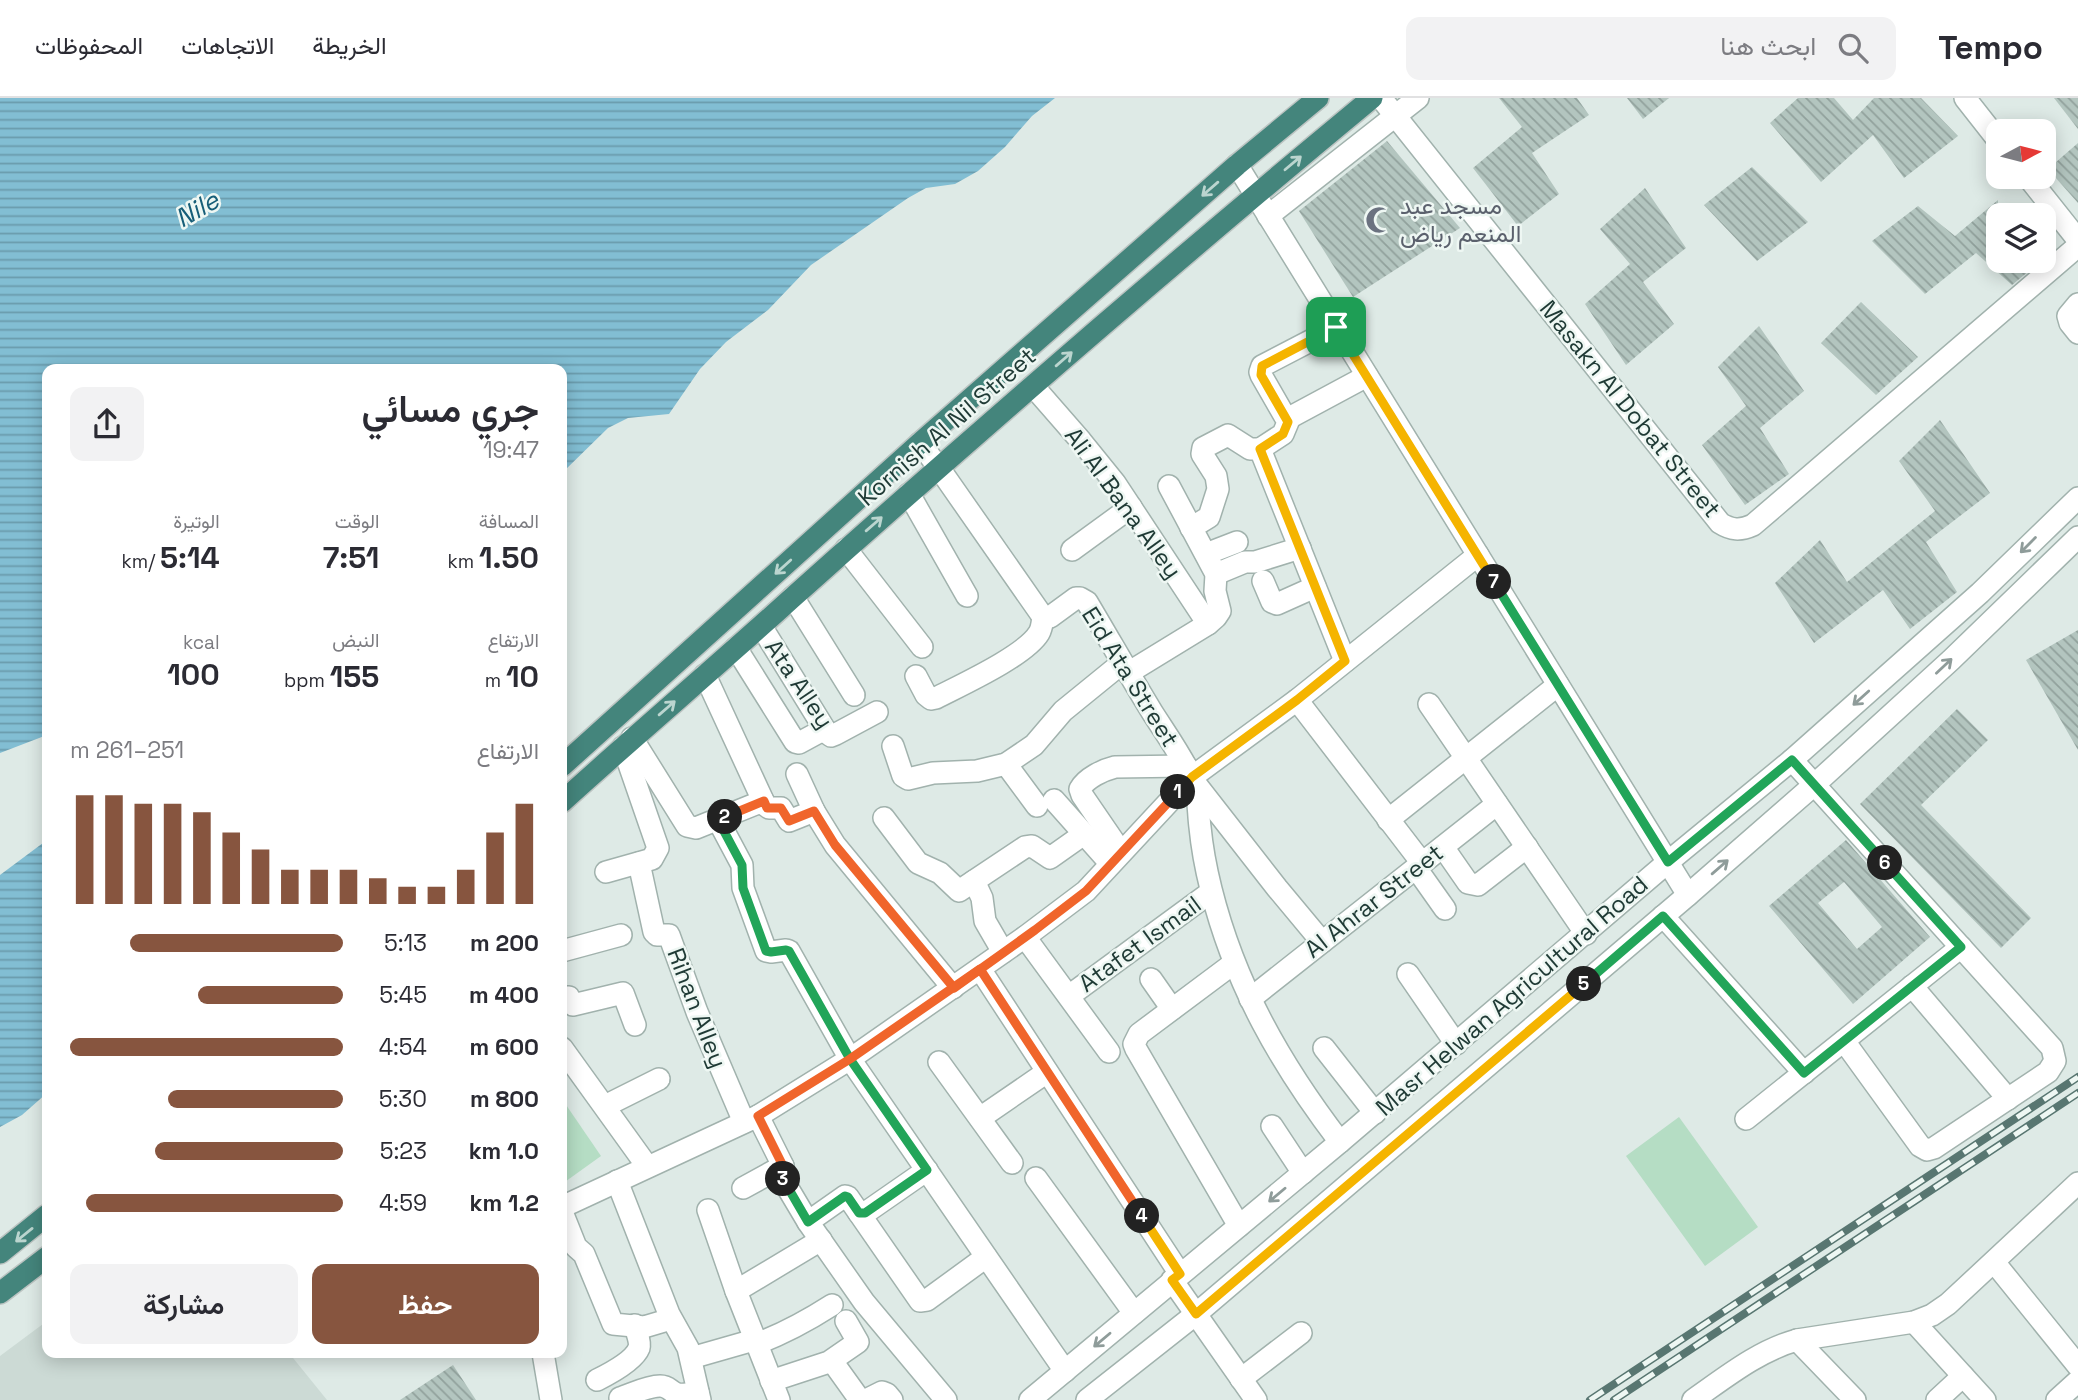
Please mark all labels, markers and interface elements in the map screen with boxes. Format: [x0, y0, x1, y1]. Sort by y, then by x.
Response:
search box [1406, 17, 1896, 80]
text: Tempo [1938, 27, 2043, 69]
text: ابحث هنا [1720, 29, 1816, 63]
icon: search [1834, 29, 1872, 67]
text: المحفوظات [35, 30, 143, 61]
text: الاتجاهات [181, 30, 274, 61]
text: الخريطة [312, 30, 387, 61]
north arrow [1986, 119, 2056, 189]
map controls [1986, 119, 2056, 273]
one-way arrow [1284, 156, 1302, 171]
one-way arrow [1201, 181, 1219, 197]
water label: Nile [169, 182, 227, 235]
place label: مسجد عبد المنعم رياض [1400, 190, 1521, 250]
button: layers [1986, 203, 2056, 273]
mosque icon: مسجد عبد المنعم رياض [1364, 205, 1394, 235]
street label: Masakn Al Dobat Street [1533, 294, 1728, 524]
pin [1306, 297, 1366, 357]
icon: arrive [1317, 308, 1355, 346]
street label: Kornish Al Nil Street [851, 341, 1042, 513]
one-way arrow [1055, 351, 1073, 367]
text: جري مسائي [361, 385, 539, 433]
button: share [70, 387, 144, 461]
street label: Ali Al Bana Alley [1058, 421, 1189, 585]
text: 19:47 [483, 435, 539, 465]
text: الوتيرة [173, 509, 220, 534]
text: الوقت [335, 509, 379, 534]
text: المسافة [479, 509, 539, 534]
one-way arrow [865, 516, 883, 532]
one-way arrow [2020, 536, 2037, 553]
text: 5:14 [160, 538, 220, 577]
text: 7:51 [323, 538, 379, 577]
text: 1.50 [479, 538, 539, 577]
text: /km [122, 549, 160, 574]
text: km [448, 549, 479, 574]
one-way arrow [774, 559, 792, 575]
pin: 7 [1476, 564, 1512, 600]
text: 7 [1488, 569, 1499, 594]
street label: Eid Ata Street [1075, 601, 1186, 753]
text: النبض [332, 628, 379, 653]
text: الارتفاع [487, 628, 539, 653]
text: kcal [183, 630, 220, 655]
street label: Ata Alley [758, 633, 841, 734]
text: 100 [167, 655, 220, 694]
text: 155 [330, 657, 379, 696]
text: 10 [506, 657, 539, 696]
one-way arrow [1935, 658, 1953, 674]
text: bpm [284, 668, 330, 693]
text: m [485, 668, 506, 693]
one-way arrow [1852, 690, 1870, 706]
one-way arrow [658, 700, 676, 716]
text: 251–261 m [70, 735, 184, 765]
text: الارتفاع [477, 736, 539, 766]
pin: 1 [1160, 774, 1196, 810]
text: 1 [1173, 779, 1182, 804]
pin: 2 [708, 800, 742, 834]
text: 2 [719, 804, 730, 829]
street label: Al Ahrar Street [1298, 837, 1449, 964]
pin: 6 [1868, 846, 1902, 880]
text: 6 [1879, 850, 1890, 875]
one-way arrow [1711, 859, 1729, 875]
street label: Masr Helwan Agricultural Road [1369, 869, 1654, 1122]
street label: Atafet Ismail [1072, 889, 1207, 999]
text: 5:13 [384, 928, 427, 958]
text: 200 m [470, 928, 539, 958]
street label: Rihan Alley [660, 944, 734, 1072]
pin: 5 [1566, 966, 1602, 1001]
text: 5 [1578, 971, 1589, 996]
text: 5:45 [379, 980, 427, 1010]
text: 400 m [469, 980, 539, 1010]
text: 4:54 [379, 1032, 427, 1062]
text: 600 m [469, 1032, 539, 1062]
text: 5:30 [379, 1084, 427, 1114]
text: 800 m [470, 1084, 539, 1114]
text: 5:23 [380, 1136, 427, 1166]
text: 1.0 km [469, 1136, 539, 1166]
pin: 3 [766, 1162, 800, 1196]
text: 3 [777, 1166, 788, 1191]
one-way arrow [1268, 1187, 1286, 1202]
text: 4:59 [379, 1188, 427, 1218]
text: 1.2 km [470, 1188, 539, 1218]
pin: 4 [1124, 1198, 1160, 1234]
text: 4 [1135, 1203, 1148, 1228]
one-way arrow [15, 1227, 33, 1242]
button: مشاركة [70, 1264, 298, 1344]
button: حفظ [312, 1264, 539, 1344]
one-way arrow [1093, 1332, 1111, 1348]

